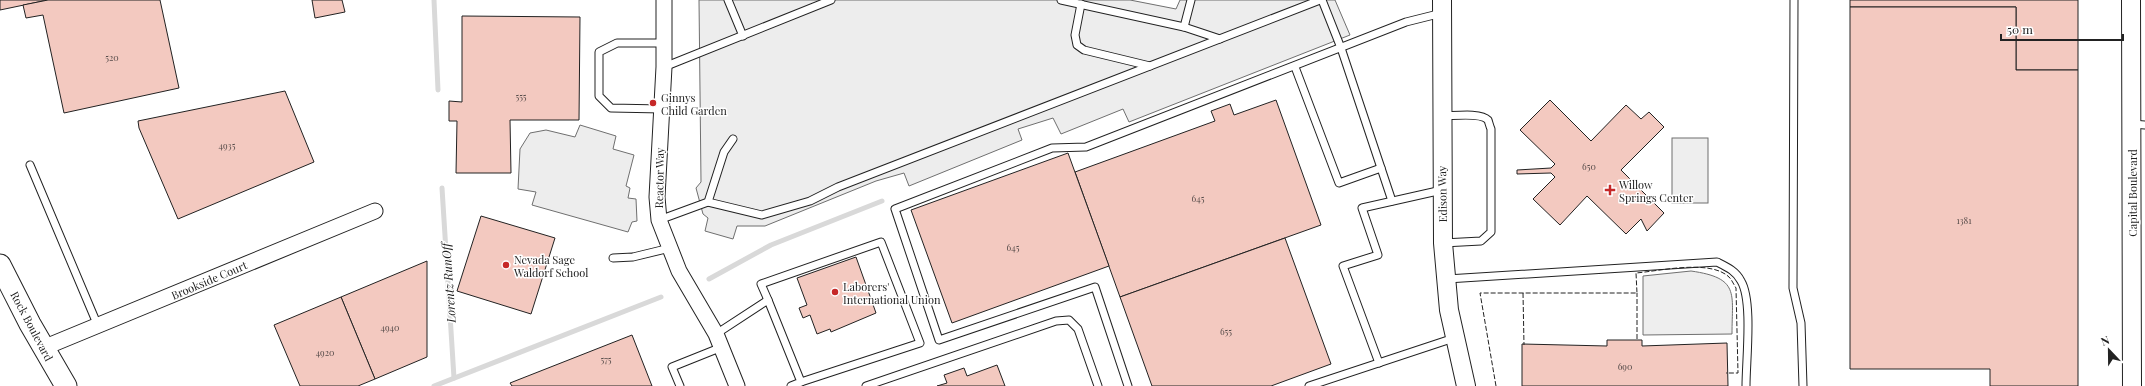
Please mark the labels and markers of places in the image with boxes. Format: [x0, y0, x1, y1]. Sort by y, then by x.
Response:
place label: Ginnys Child Garden [661, 90, 727, 118]
marker: Ginnys Child Garden [648, 98, 658, 108]
place label: Willow Springs Center [1618, 177, 1693, 205]
marker: Willow Springs Center [1604, 184, 1616, 196]
place label: Nevada Sage Waldorf School [513, 252, 588, 280]
marker: Nevada Sage Waldorf School [501, 260, 511, 270]
place label: Laborers' International Union [843, 279, 941, 307]
marker: Laborers' International Union [830, 287, 840, 297]

